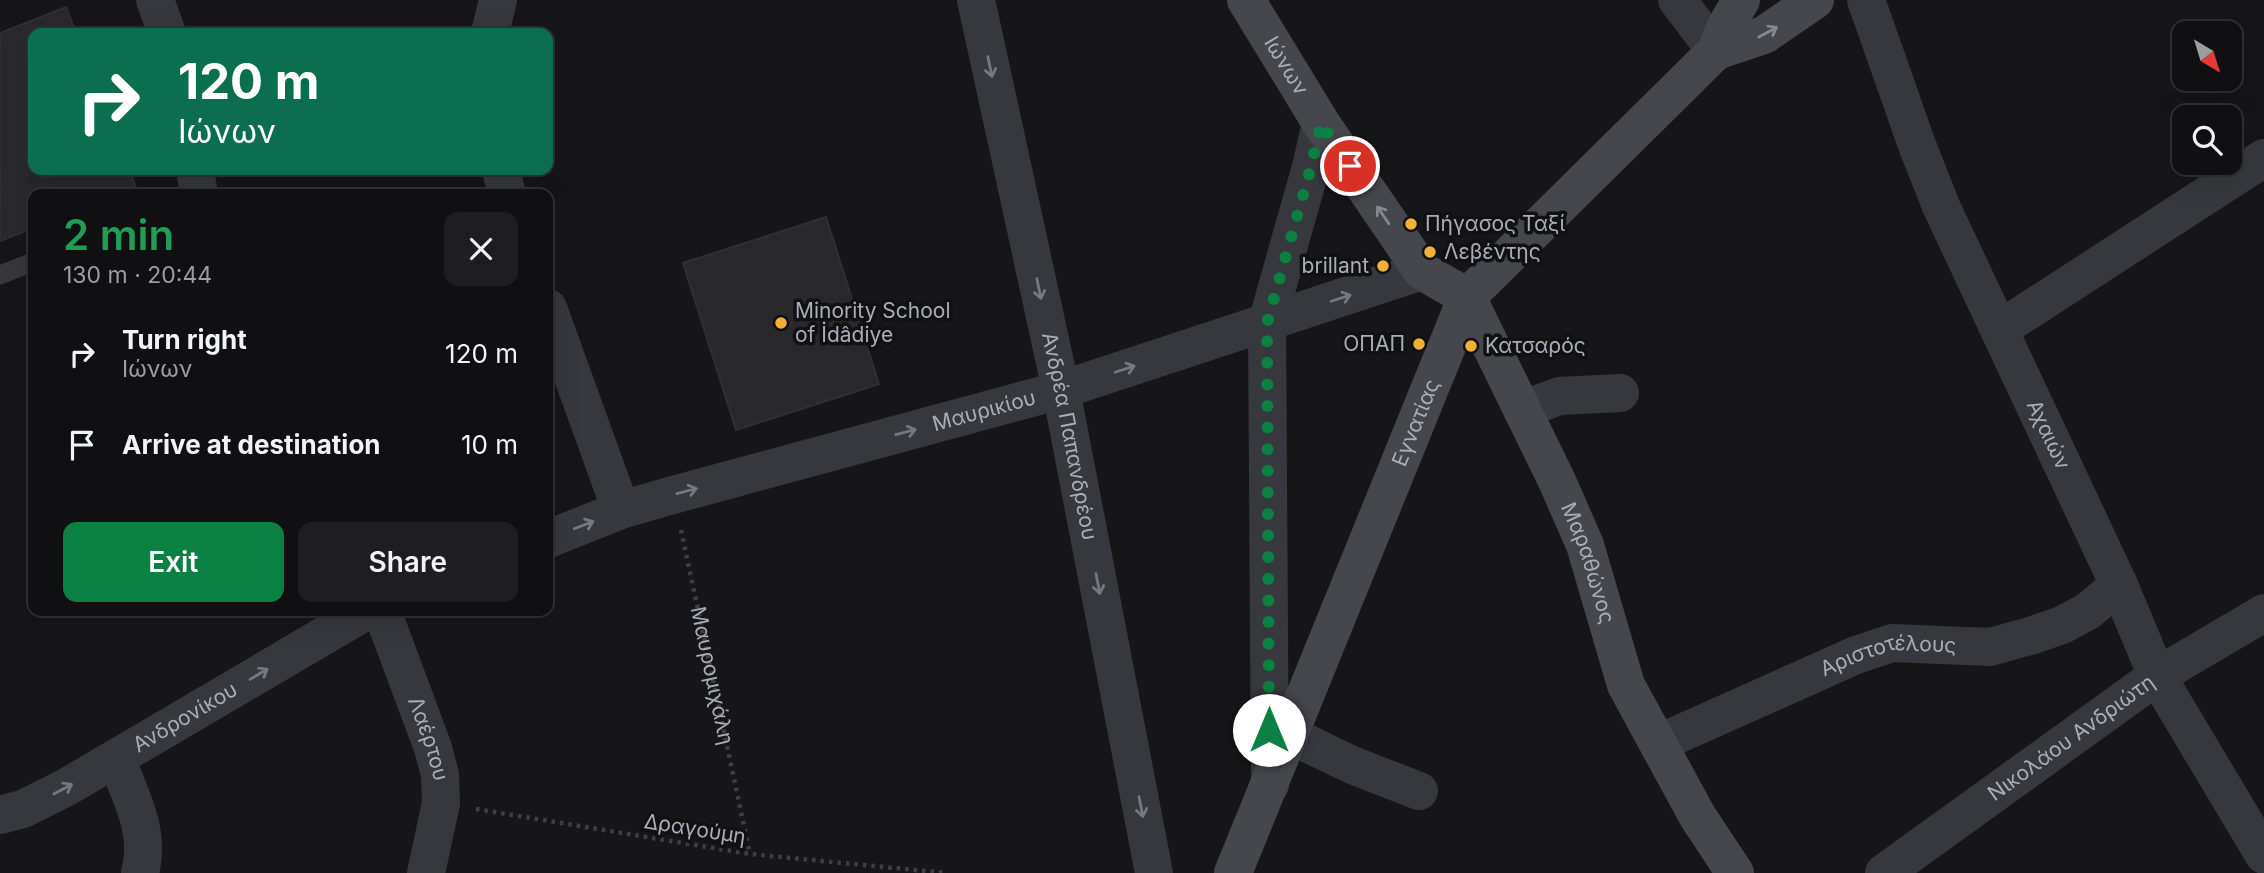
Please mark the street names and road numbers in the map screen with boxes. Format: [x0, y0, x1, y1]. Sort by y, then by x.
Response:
street label: Ιώνων [1259, 32, 1314, 99]
street label: Ανδρέα Παπανδρέου [1037, 330, 1103, 542]
street label: Εγνατίας [1387, 375, 1444, 470]
street label: Μαυρικίου [930, 384, 1038, 436]
street label: Αχαιών [2022, 396, 2076, 473]
street label: Μαραθώνος [1556, 499, 1620, 626]
street label: Μαυρομιχάλη [686, 604, 739, 747]
street label: Αριστοτέλους [1816, 630, 1957, 681]
street label: Νικολάου Ανδριώτη [1983, 669, 2159, 806]
street label: Ανδρονίκου [128, 677, 242, 757]
street label: Λαέρτου [403, 693, 454, 783]
street label: Δραγούμη [642, 808, 748, 849]

